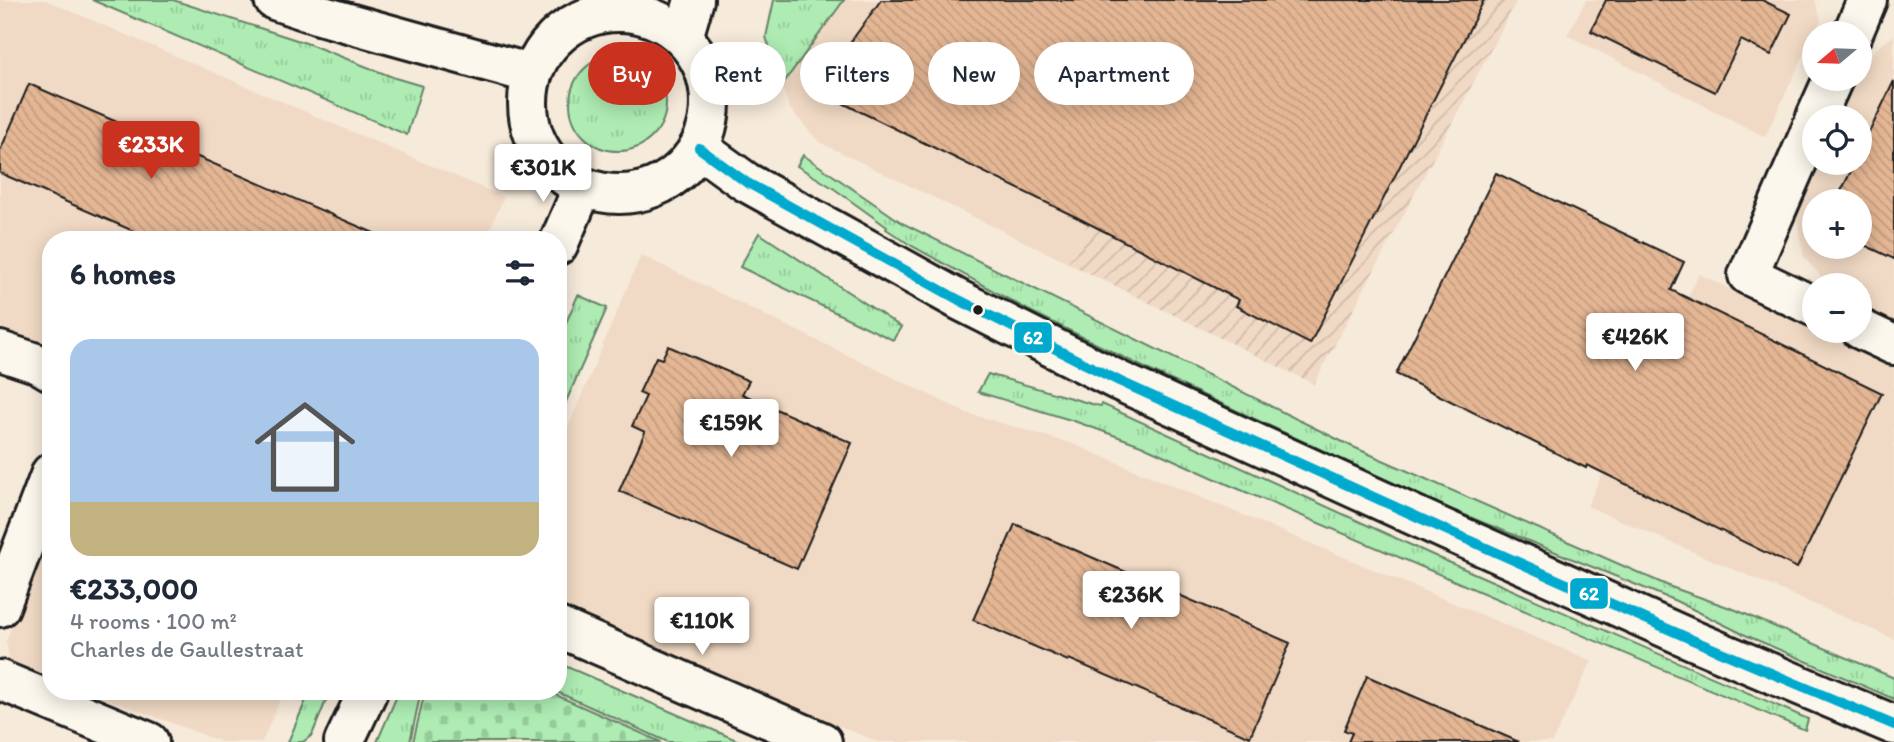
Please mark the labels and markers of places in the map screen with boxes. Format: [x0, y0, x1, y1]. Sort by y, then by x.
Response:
pin: €233K [102, 122, 200, 181]
pin: €301K [494, 144, 592, 204]
unlabelled marker [971, 303, 985, 317]
pin: €426K [1586, 314, 1684, 373]
pin: €159K [682, 400, 780, 459]
pin: €236K [1082, 572, 1180, 631]
pin: €110K [653, 598, 751, 657]

